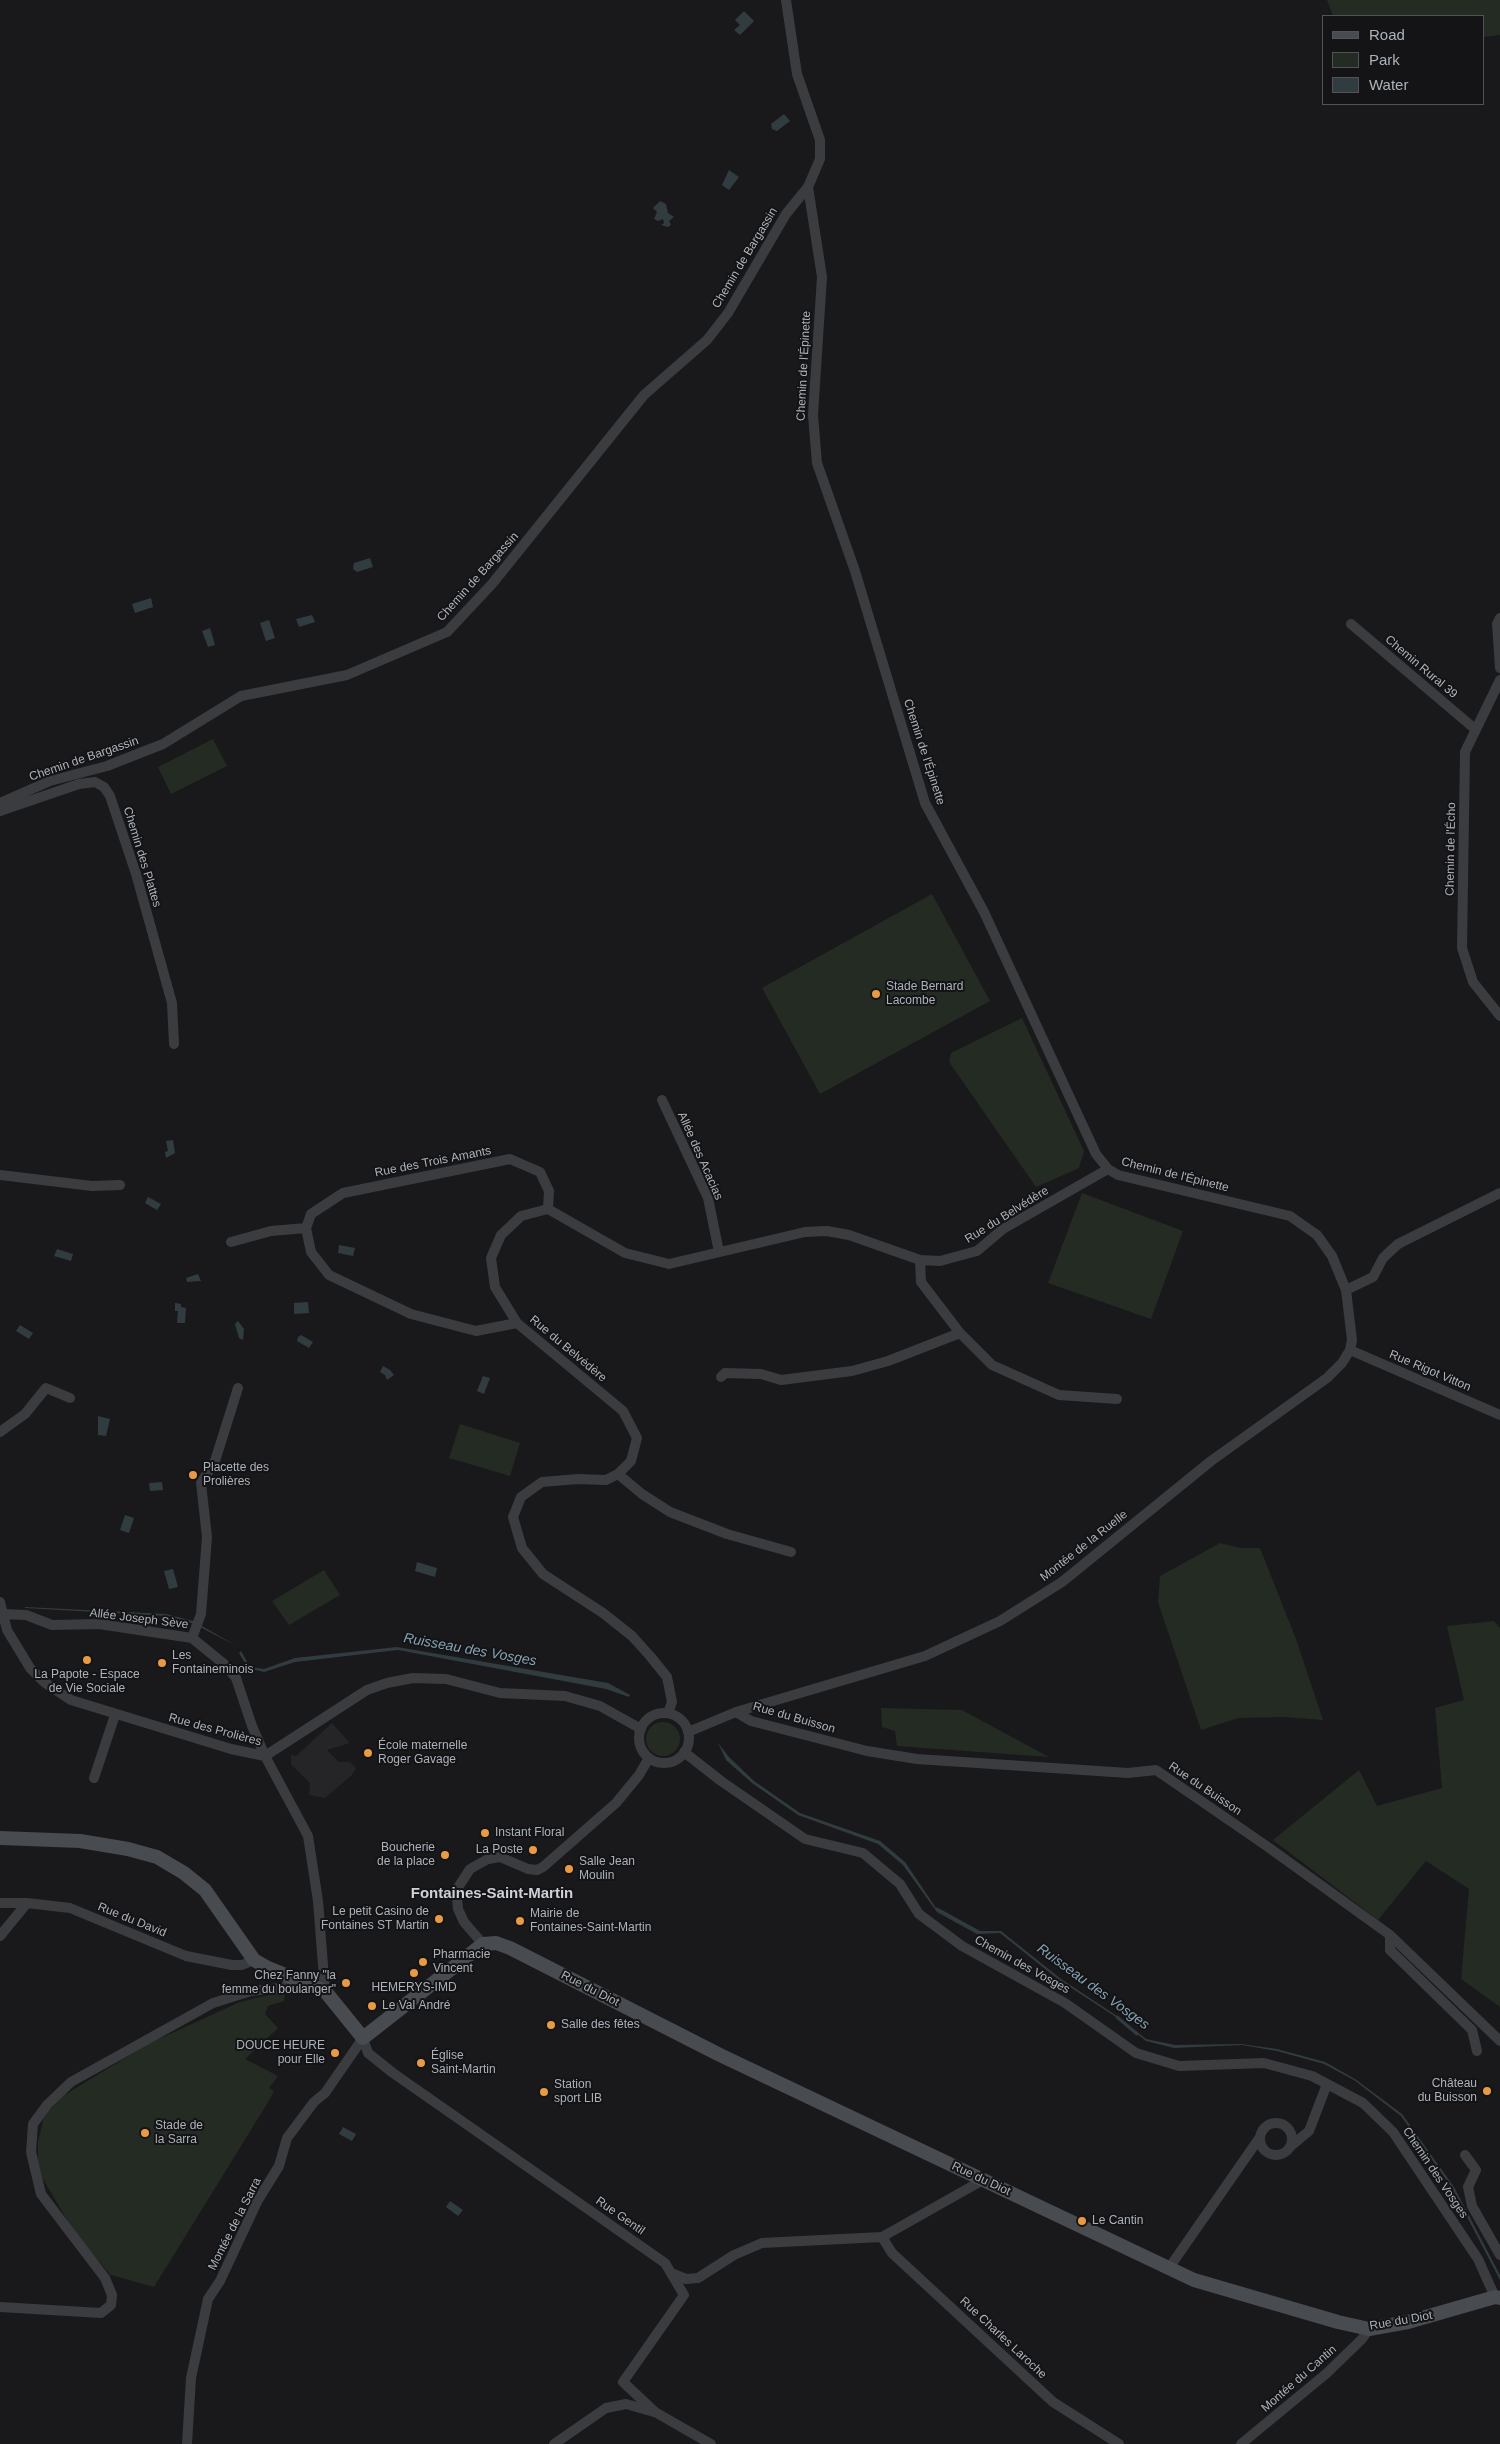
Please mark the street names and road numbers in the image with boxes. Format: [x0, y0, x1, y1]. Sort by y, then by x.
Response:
street label: Chemin de Bargassin [709, 205, 781, 311]
street label: Chemin de l'Épinette [794, 311, 814, 421]
street label: Chemin de Bargassin [434, 530, 522, 624]
street label: Chemin Rural 39 [1382, 633, 1460, 701]
street label: Chemin de l'Épinette [900, 697, 948, 807]
street label: Chemin de Bargassin [27, 734, 141, 784]
street label: Chemin de l'Écho [1443, 802, 1459, 896]
street label: Chemin des Plattes [120, 805, 164, 909]
street label: Allée des Acacias [674, 1110, 726, 1202]
street label: Rue des Trois Amants [374, 1144, 492, 1180]
street label: Chemin de l'Épinette [1120, 1155, 1230, 1195]
street label: Rue du Belvédère [962, 1183, 1052, 1247]
street label: Rue du Belvédère [527, 1313, 609, 1385]
street label: Rue Rigot Vitton [1387, 1347, 1473, 1395]
street label: Montée de la Ruelle [1038, 1507, 1130, 1585]
street label: Allée Joseph Sève [89, 1606, 189, 1632]
street label: Rue du Buisson [751, 1699, 837, 1737]
street label: Rue des Prolières [167, 1711, 263, 1749]
street label: Rue du Buisson [1166, 1759, 1244, 1819]
street label: Rue du David [96, 1900, 168, 1940]
street label: Chemin des Vosges [972, 1933, 1072, 1997]
street label: Rue du Diot [559, 1968, 621, 2010]
street label: Chemin des Vosges [1399, 2125, 1471, 2221]
street label: Rue du Diot [949, 2159, 1013, 2199]
street label: Montée de la Sarra [205, 2175, 265, 2273]
street label: Rue Gentil [593, 2194, 647, 2238]
street label: Rue Charles Laroche [957, 2294, 1049, 2382]
street label: Rue du Diot [1369, 2308, 1433, 2334]
street label: Montée du Cantin [1259, 2342, 1339, 2416]

